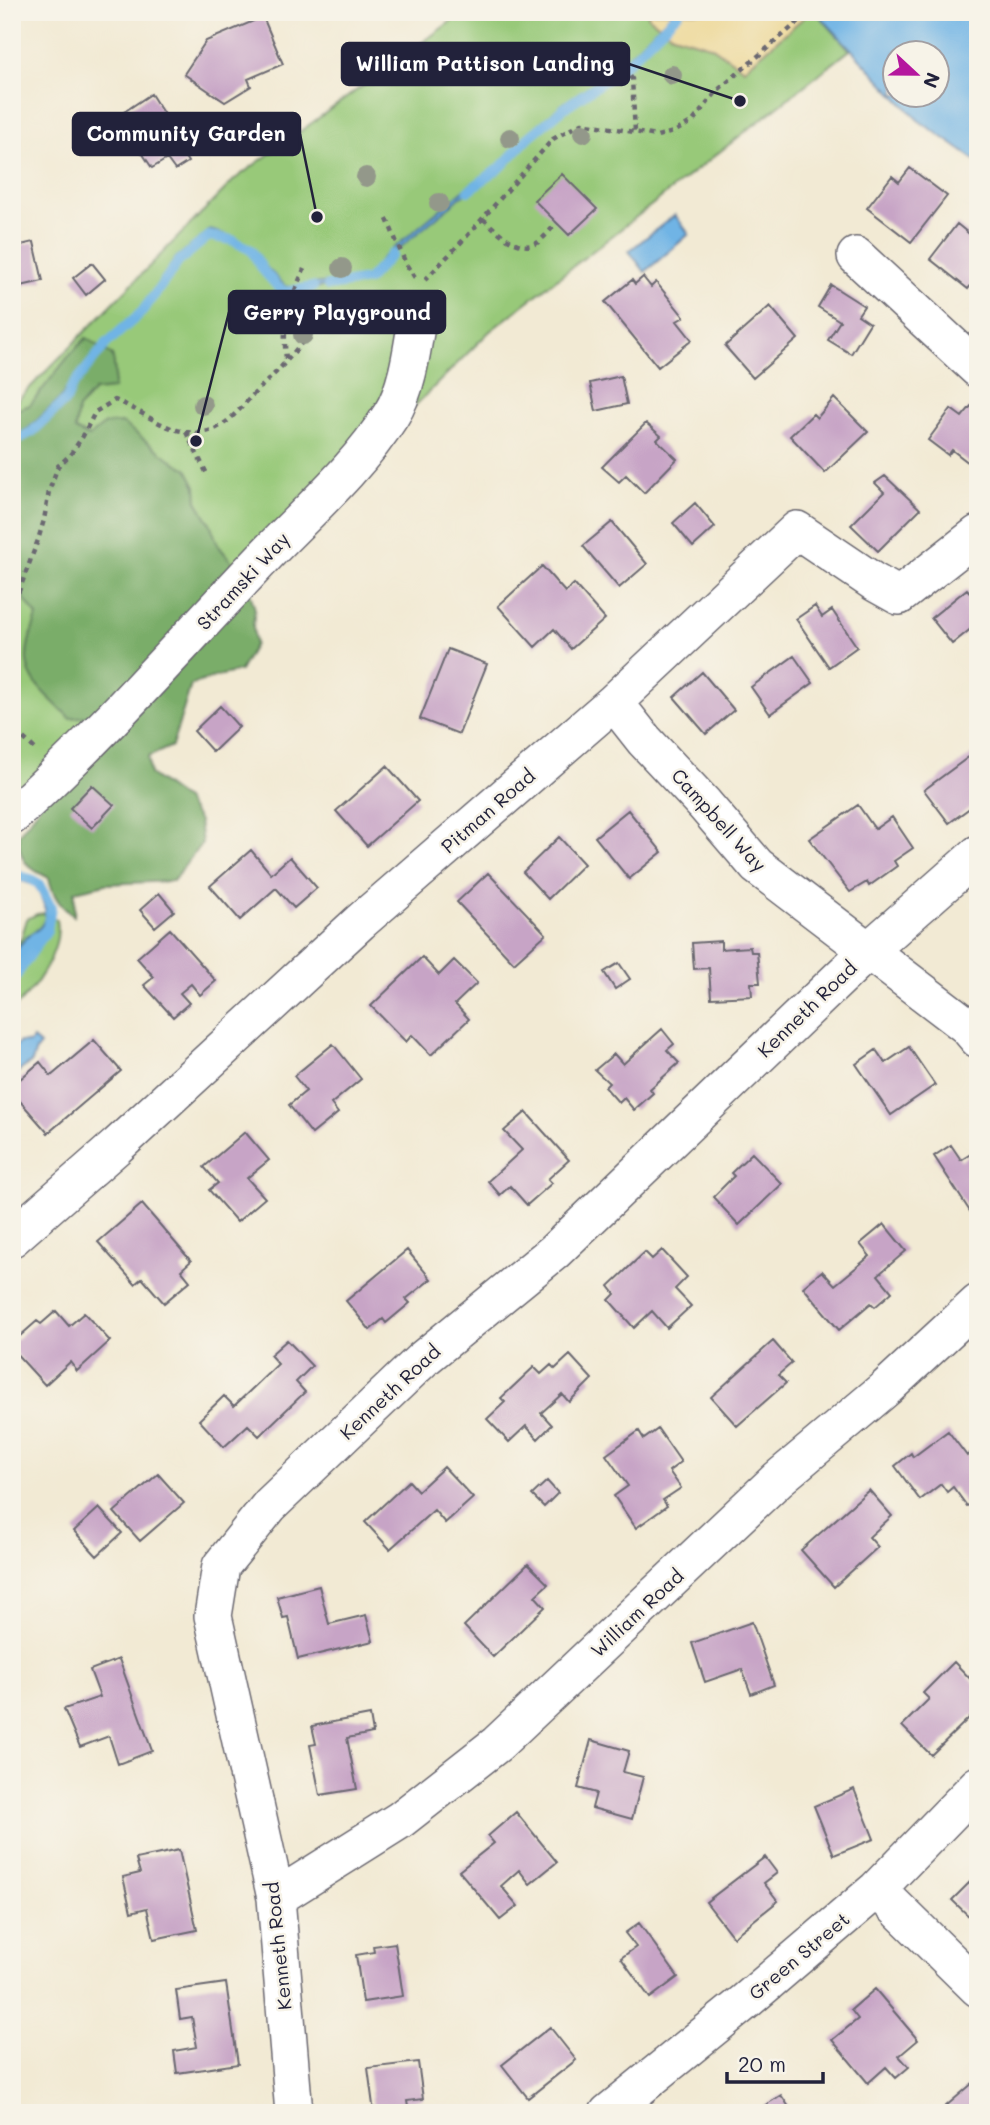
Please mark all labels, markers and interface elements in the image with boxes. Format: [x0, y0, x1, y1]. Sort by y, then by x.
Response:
north arrow [881, 38, 951, 108]
callout: William Pattison Landing [342, 43, 629, 85]
text: William Pattison Landing [356, 49, 614, 76]
text: N [918, 69, 947, 92]
callout: Community Garden [73, 113, 300, 155]
text: Community Garden [87, 119, 286, 147]
callout: Gerry Playground [229, 291, 445, 333]
text: Gerry Playground [243, 298, 431, 326]
street label: Stramski Way [191, 526, 294, 635]
street label: Pitman Road [435, 763, 540, 858]
street label: Campbell Way [667, 763, 772, 876]
street label: Kenneth Road [752, 955, 862, 1062]
street label: Kenneth Road [334, 1339, 445, 1445]
street label: William Road [585, 1563, 688, 1662]
street label: Kenneth Road [258, 1881, 297, 2011]
street label: Green Street [743, 1906, 854, 2005]
scale bar [727, 2041, 824, 2085]
text: 20 m [738, 2050, 786, 2077]

